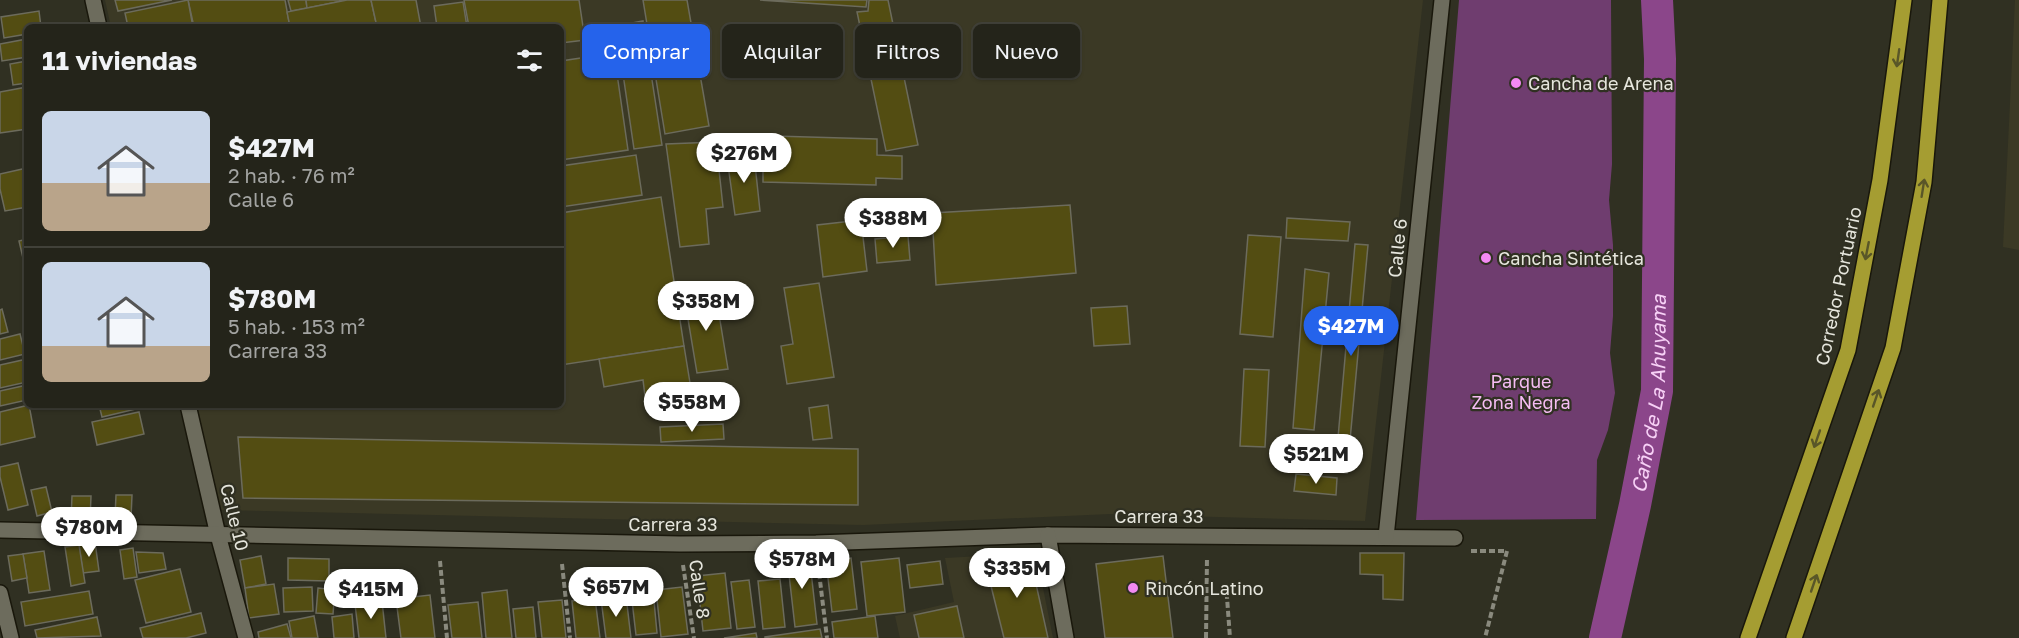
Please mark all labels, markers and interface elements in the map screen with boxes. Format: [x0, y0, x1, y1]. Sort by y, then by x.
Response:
chip: Comprar [582, 24, 710, 78]
chip: Alquilar [722, 24, 843, 78]
chip: Filtros [855, 24, 961, 78]
chip: Nuevo [973, 24, 1080, 78]
icon: filters [513, 44, 546, 77]
text: 11 viviendas [42, 45, 197, 76]
one-way arrow [1892, 48, 1903, 67]
place label: Cancha de Arena [1528, 72, 1674, 94]
marker: Cancha de Arena [1509, 76, 1523, 90]
text: $427M [228, 132, 315, 163]
pin: $276M [702, 133, 786, 184]
icon: home [90, 135, 162, 207]
text: $276M [711, 140, 778, 164]
text: 2 hab. · 76 m² [228, 163, 355, 187]
one-way arrow [1918, 178, 1929, 198]
text: Calle 6 [228, 187, 294, 211]
pin: $388M [851, 198, 935, 249]
text: $388M [859, 205, 928, 229]
street label: Corredor Portuario [1810, 205, 1866, 367]
street label: Calle 6 [1383, 217, 1411, 279]
one-way arrow [1861, 240, 1872, 260]
place label: Cancha Sintética [1498, 247, 1644, 269]
marker: Cancha Sintética [1479, 251, 1493, 265]
pin: $358M [664, 281, 748, 332]
text: $780M [228, 283, 316, 314]
icon: home [90, 286, 162, 358]
text: $358M [672, 288, 740, 312]
water label: Caño de La Ahuyama [1626, 294, 1671, 495]
pin: $427M [1309, 306, 1393, 357]
text: $427M [1318, 313, 1384, 337]
text: 5 hab. · 153 m² [228, 314, 365, 338]
text: Carrera 33 [228, 338, 327, 362]
park label: Parque Zona Negra [1471, 370, 1571, 413]
pin: $558M [650, 382, 734, 433]
text: $558M [658, 389, 726, 413]
one-way arrow [1871, 389, 1882, 408]
one-way arrow [1811, 429, 1822, 448]
pin: $521M [1274, 434, 1358, 485]
text: $521M [1283, 441, 1349, 465]
street label: Calle 10 [216, 481, 254, 553]
street label: Carrera 33 [1114, 505, 1204, 527]
pin: $780M [47, 507, 131, 558]
street label: Carrera 33 [628, 513, 718, 535]
text: $780M [55, 514, 123, 538]
pin: $578M [760, 539, 844, 590]
text: $578M [768, 546, 836, 570]
pin: $335M [975, 548, 1059, 599]
text: $335M [983, 555, 1051, 579]
street label: Calle 8 [685, 558, 715, 620]
pin: $657M [574, 567, 658, 618]
pin: $415M [329, 569, 413, 620]
text: $657M [583, 574, 650, 598]
one-way arrow [1809, 574, 1820, 593]
text: $415M [338, 576, 404, 600]
place label: Rincón Latino [1145, 577, 1264, 599]
marker: Rincón Latino [1126, 581, 1140, 595]

